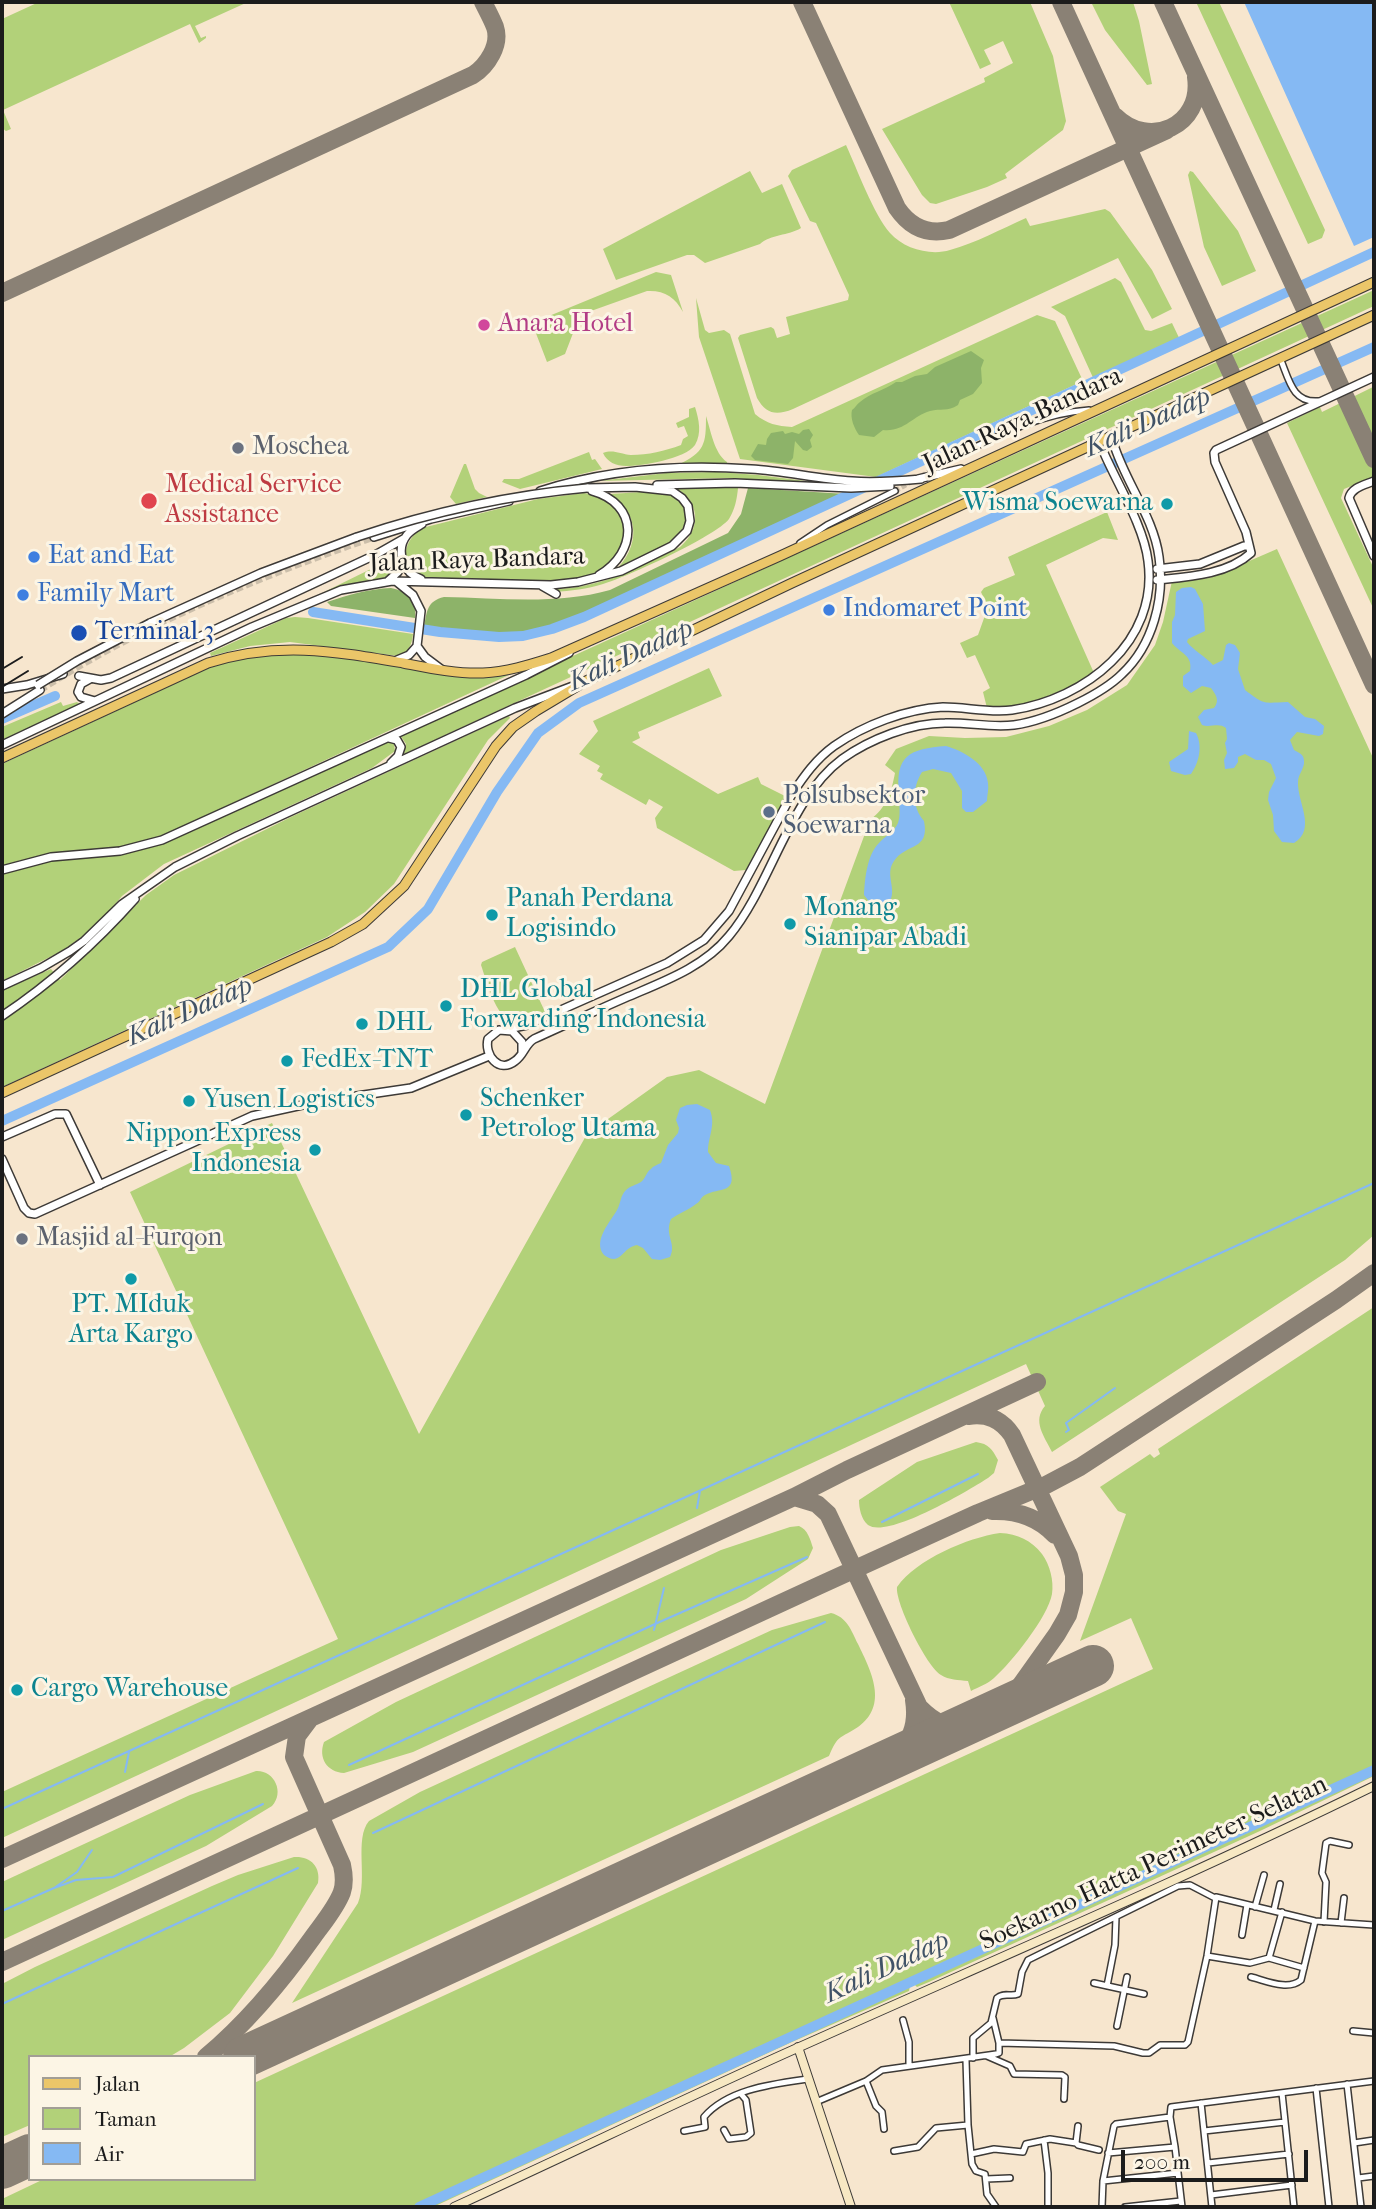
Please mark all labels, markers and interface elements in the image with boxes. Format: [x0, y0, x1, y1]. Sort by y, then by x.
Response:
place label: Anara Hotel [498, 309, 633, 341]
marker: Anara Hotel [476, 317, 492, 333]
street label: Jalan Raya Bandara [918, 361, 1128, 481]
water label: Kali Dadap [1080, 380, 1216, 466]
place label: Moschea [252, 432, 349, 464]
marker: Moschea [230, 440, 246, 456]
place label: Medical Service Assistance [165, 470, 341, 532]
place label: Wisma Soewarna [963, 488, 1153, 520]
marker: Medical Service Assistance [139, 491, 159, 511]
marker: Wisma Soewarna [1159, 496, 1175, 512]
place label: Eat and Eat [48, 541, 175, 573]
street label: Jalan Raya Bandara [368, 542, 586, 580]
marker: Eat and Eat [26, 549, 42, 565]
place label: Family Mart [37, 579, 175, 611]
marker: Family Mart [15, 587, 31, 603]
place label: Indomaret Point [843, 594, 1028, 626]
marker: Indomaret Point [821, 602, 837, 618]
water label: Kali Dadap [563, 612, 699, 700]
place label: Terminal 3 [95, 617, 214, 649]
marker: Terminal 3 [69, 623, 89, 643]
place label: Polsubsektor Soewarna [783, 781, 925, 842]
marker: Polsubsektor Soewarna [761, 804, 777, 820]
place label: Panah Perdana Logisindo [506, 884, 673, 946]
place label: Monang Sianipar Abadi [804, 893, 967, 954]
marker: Panah Perdana Logisindo [484, 907, 500, 923]
marker: Monang Sianipar Abadi [782, 916, 798, 932]
water label: Kali Dadap [122, 969, 258, 1055]
place label: DHL Global Forwarding Indonesia [460, 975, 706, 1036]
marker: DHL Global Forwarding Indonesia [438, 998, 454, 1014]
place label: DHL [376, 1008, 432, 1040]
marker: DHL [354, 1016, 370, 1032]
place label: FedEx-TNT [301, 1045, 433, 1077]
marker: FedEx-TNT [279, 1053, 295, 1069]
place label: Schenker Petrolog Utama [480, 1084, 656, 1146]
place label: Yusen Logistics [203, 1085, 375, 1117]
marker: Yusen Logistics [181, 1093, 197, 1109]
marker: Schenker Petrolog Utama [458, 1107, 474, 1123]
place label: Nippon Express Indonesia [126, 1119, 301, 1180]
marker: Nippon Express Indonesia [307, 1142, 323, 1158]
place label: Masjid al-Furqon [36, 1223, 222, 1255]
marker: Masjid al-Furqon [14, 1231, 30, 1247]
marker: PT. MIduk Arta Kargo [123, 1271, 139, 1287]
place label: PT. MIduk Arta Kargo [69, 1290, 193, 1352]
place label: Cargo Warehouse [31, 1674, 228, 1706]
marker: Cargo Warehouse [9, 1682, 25, 1698]
street label: Soekarno Hatta Perimeter Selatan [975, 1770, 1333, 1958]
water label: Kali Dadap [819, 1924, 955, 2012]
legend [28, 2055, 256, 2181]
text: Jalan [95, 2072, 140, 2096]
text: Taman [95, 2107, 156, 2131]
scale bar [1124, 2136, 1311, 2180]
text: Air [95, 2142, 124, 2166]
text: 200 m [1134, 2150, 1190, 2174]

